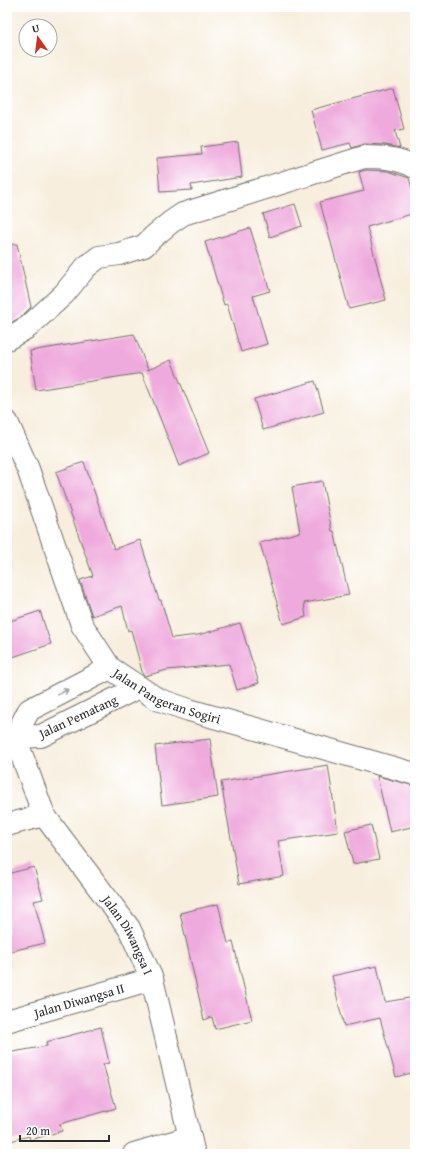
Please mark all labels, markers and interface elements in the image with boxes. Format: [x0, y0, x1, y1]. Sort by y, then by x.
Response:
north arrow [18, 18, 58, 58]
text: U [30, 19, 42, 37]
street label: Jalan Pangeran Sogiri [108, 662, 223, 729]
one-way arrow [57, 688, 69, 695]
street label: Jalan Pematang [34, 690, 121, 744]
street label: Jalan Diwangsa I [96, 890, 158, 978]
street label: Jalan Diwangsa II [30, 979, 126, 1023]
scale bar [20, 1117, 109, 1143]
text: 20 m [26, 1122, 50, 1139]

